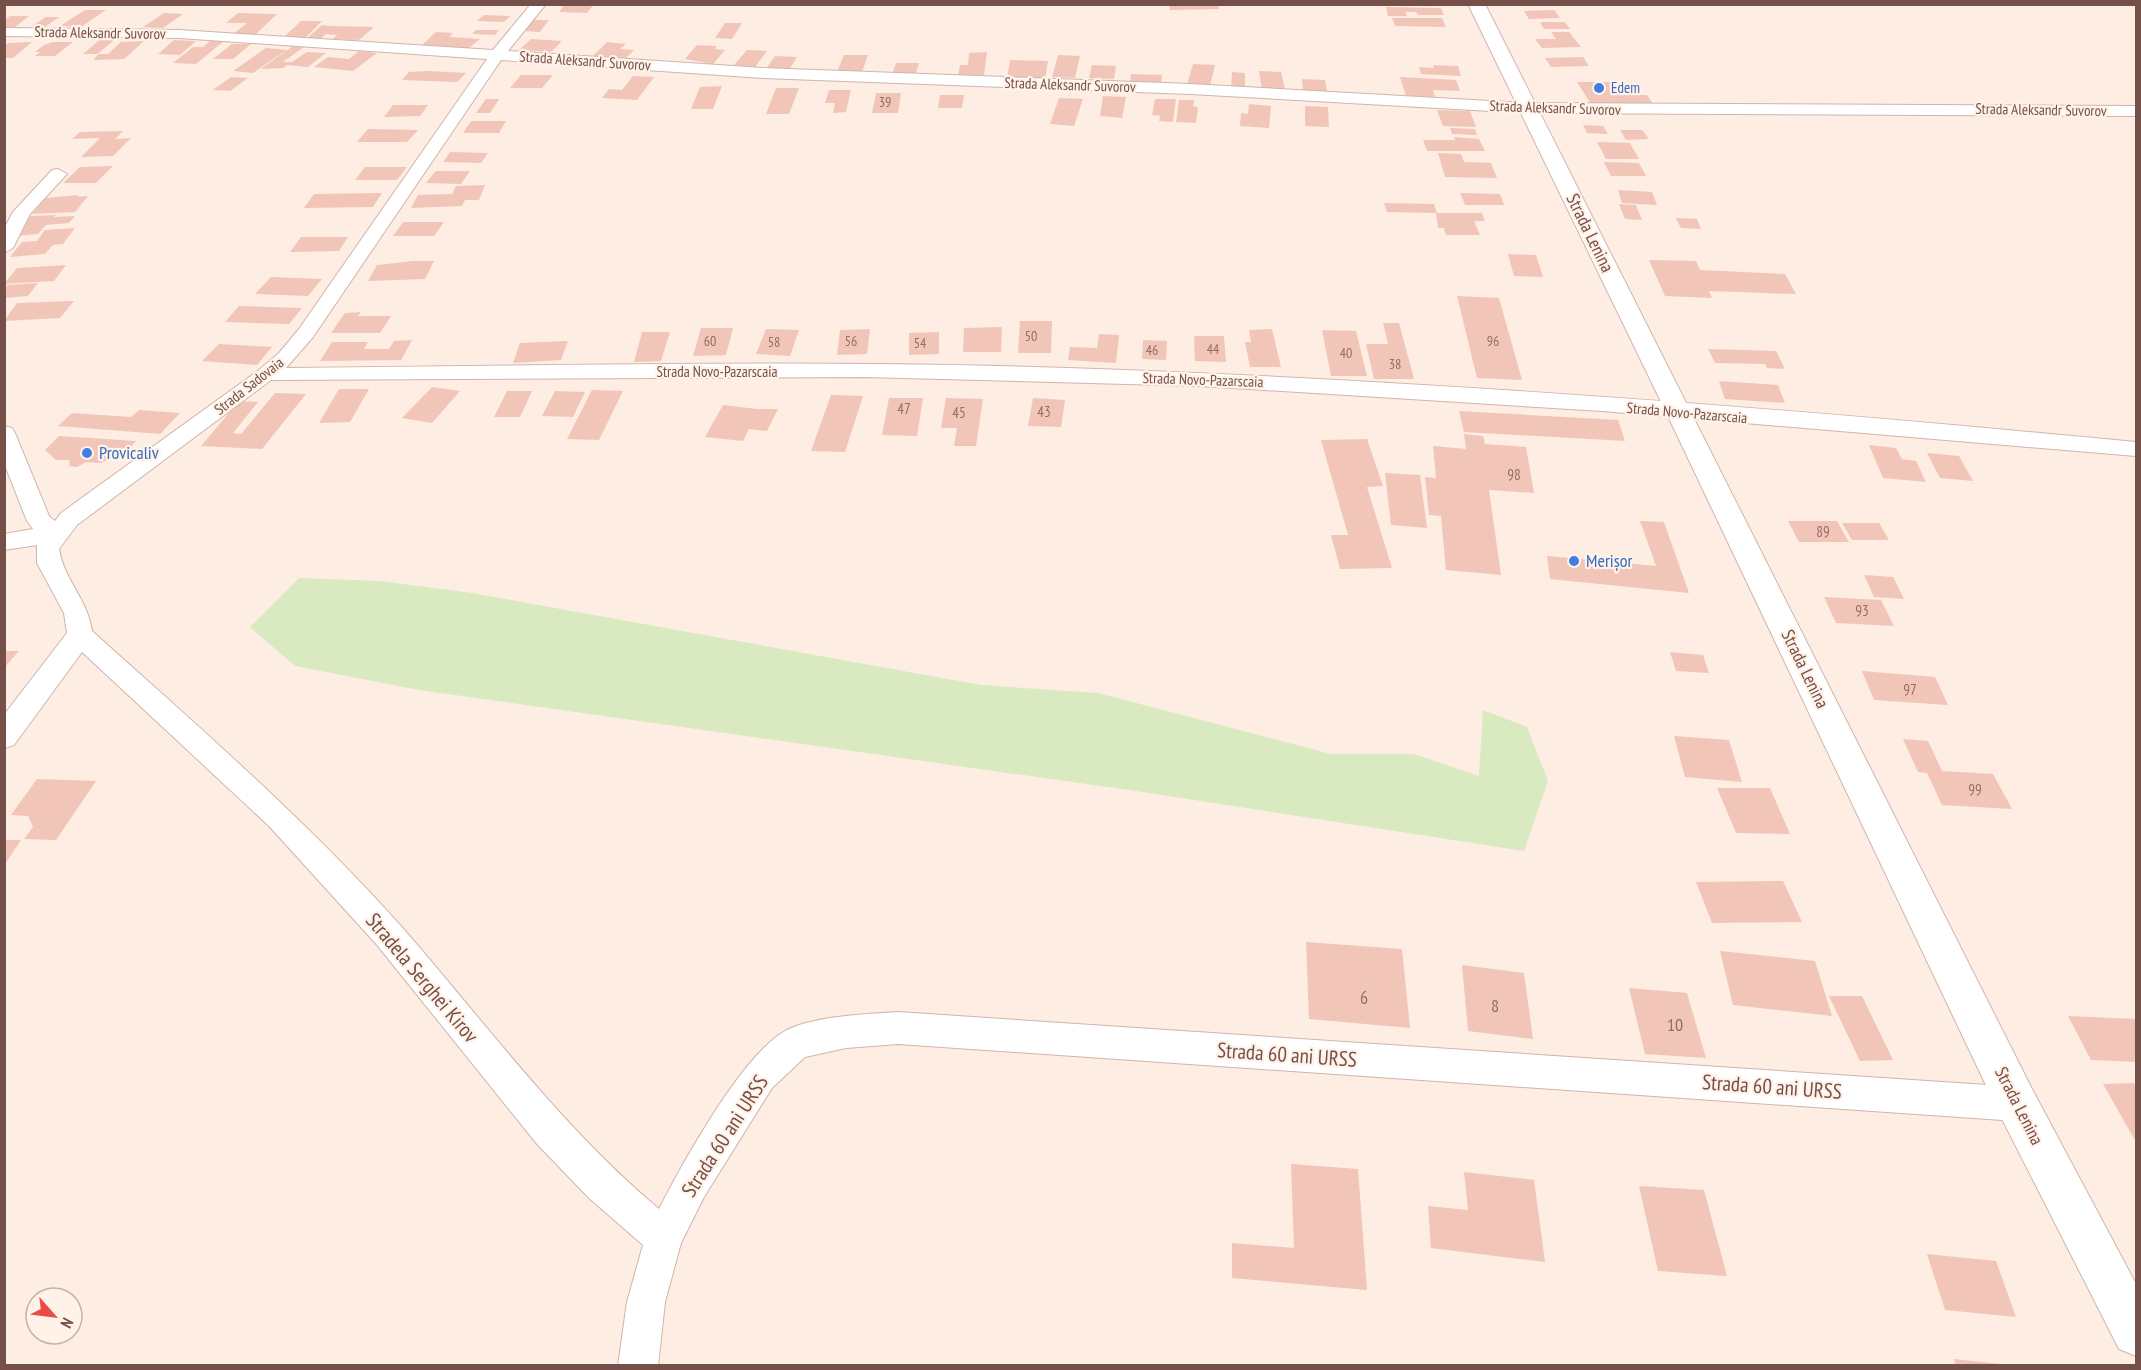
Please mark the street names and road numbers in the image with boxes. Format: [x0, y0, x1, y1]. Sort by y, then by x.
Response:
street label: Strada Aleksandr Suvorov [34, 22, 166, 43]
street label: Strada Aleksandr Suvorov [519, 46, 651, 75]
street label: Strada Aleksandr Suvorov [1004, 73, 1136, 96]
street label: Strada Aleksandr Suvorov [1489, 96, 1621, 119]
street label: Strada Aleksandr Suvorov [1975, 99, 2107, 120]
street label: Strada Lenina [1562, 190, 1619, 276]
street label: Strada Sadovaia [210, 353, 287, 419]
street label: Strada Novo-Pazarscaia [657, 362, 777, 381]
street label: Strada Novo-Pazarscaia [1142, 368, 1264, 391]
street label: Strada Novo-Pazarscaia [1626, 398, 1748, 427]
street label: Strada Lenina [1777, 626, 1834, 712]
street label: Stradela Serghei Kirov [360, 907, 485, 1049]
street label: Strada 60 ani URSS [1216, 1036, 1358, 1073]
street label: Strada Lenina [1990, 1063, 2049, 1149]
street label: Strada 60 ani URSS [1701, 1068, 1843, 1105]
street label: Strada 60 ani URSS [675, 1070, 774, 1202]

